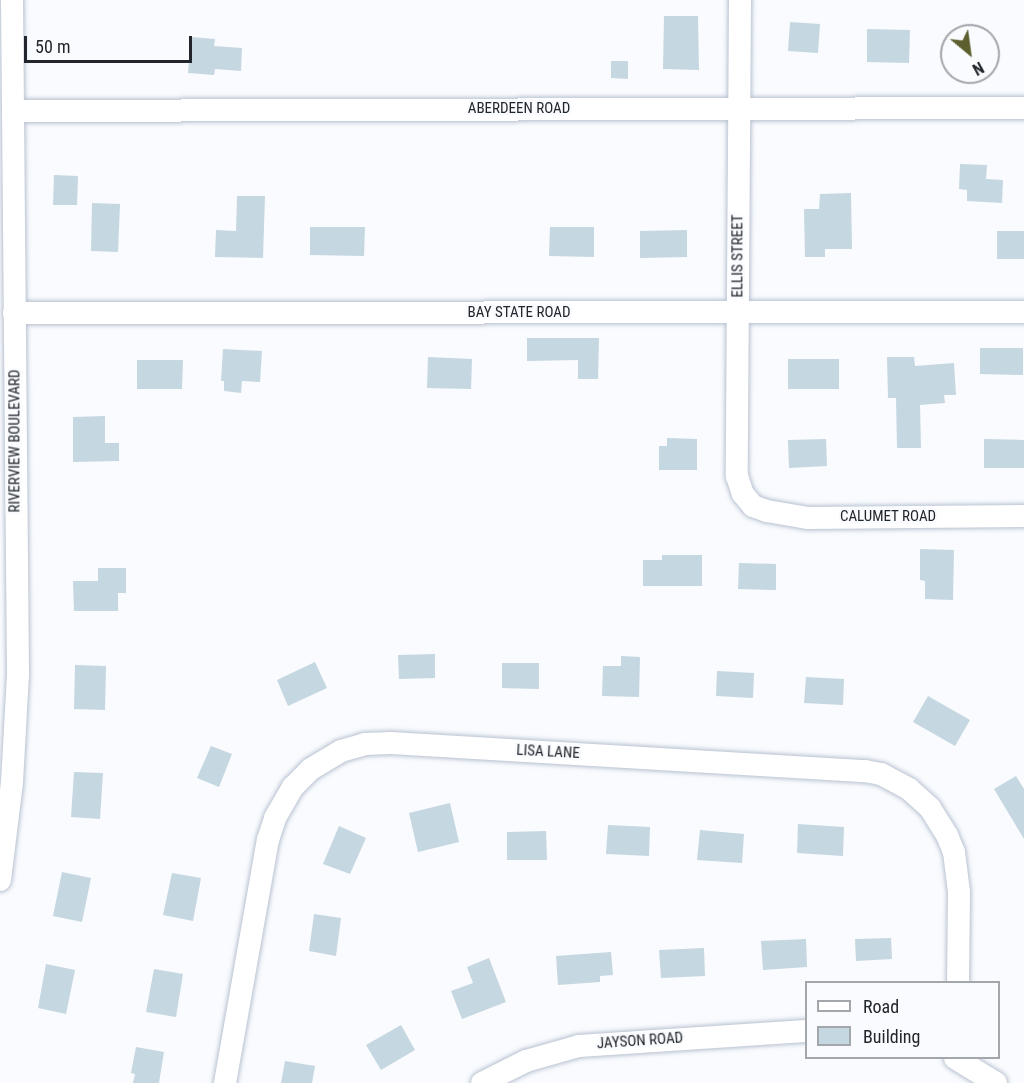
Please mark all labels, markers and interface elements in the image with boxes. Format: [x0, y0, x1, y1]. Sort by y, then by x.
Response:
scale bar [27, 24, 195, 62]
north arrow [940, 24, 1000, 84]
text: 50 m [35, 36, 70, 57]
text: N [969, 58, 987, 79]
street label: ABERDEEN ROAD [468, 100, 570, 118]
street label: ELLIS STREET [729, 214, 747, 298]
street label: BAY STATE ROAD [468, 304, 570, 322]
street label: RIVERVIEW BOULEVARD [6, 369, 24, 513]
street label: CALUMET ROAD [840, 508, 936, 526]
street label: LISA LANE [516, 741, 580, 763]
legend [805, 981, 1000, 1059]
text: Road [863, 996, 899, 1017]
text: Building [863, 1026, 920, 1047]
street label: JAYSON ROAD [596, 1029, 684, 1053]

